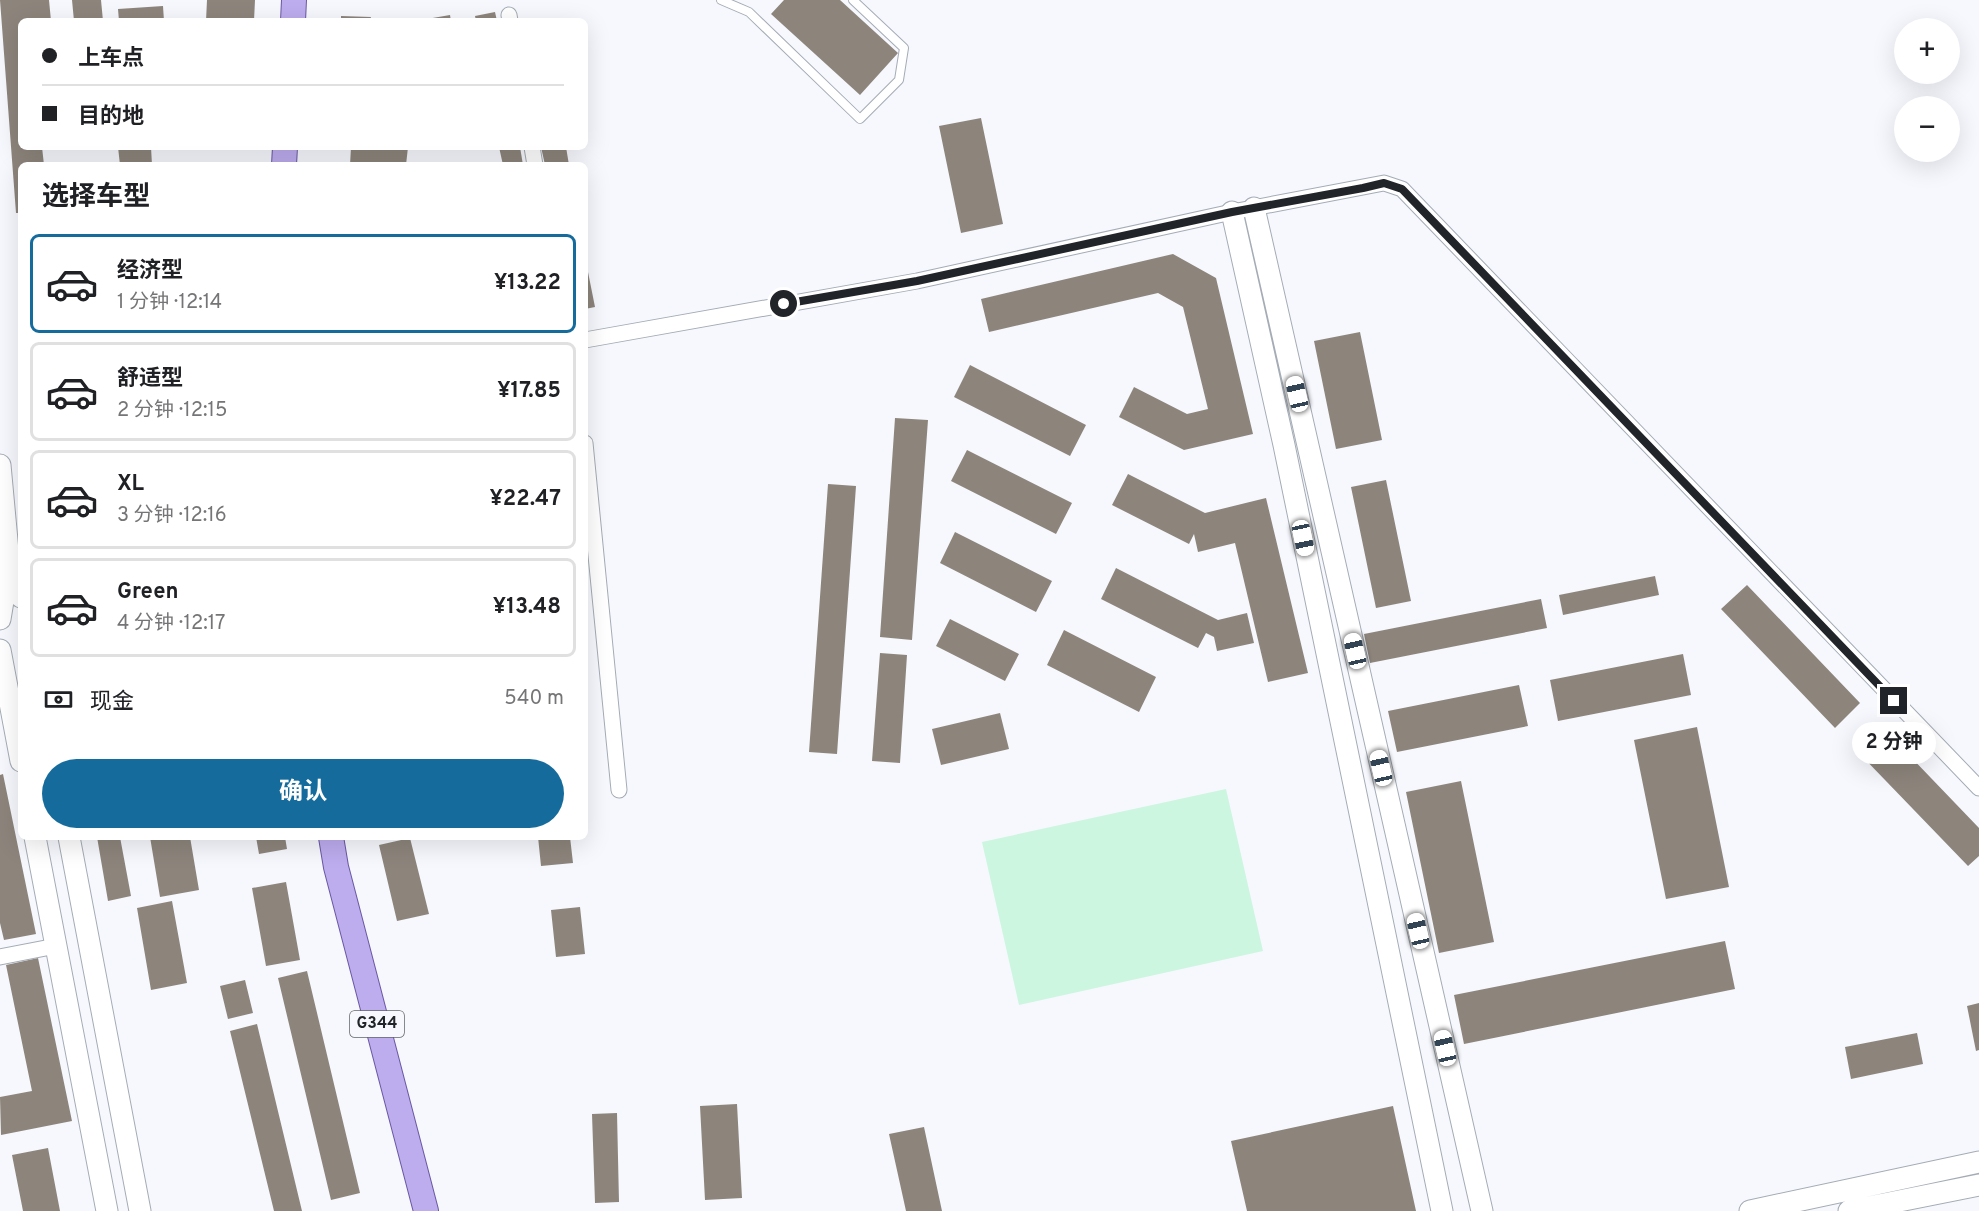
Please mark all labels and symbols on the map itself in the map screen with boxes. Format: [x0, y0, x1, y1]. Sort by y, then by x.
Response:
route start [770, 290, 797, 317]
car [1284, 374, 1310, 414]
car [1290, 519, 1316, 557]
car [1342, 631, 1368, 671]
route end [1880, 687, 1907, 714]
callout: 2 分钟 [1852, 722, 1936, 764]
car [1368, 748, 1394, 788]
car [1405, 911, 1431, 951]
road number: G344 [350, 1011, 404, 1037]
car [1432, 1028, 1458, 1068]

